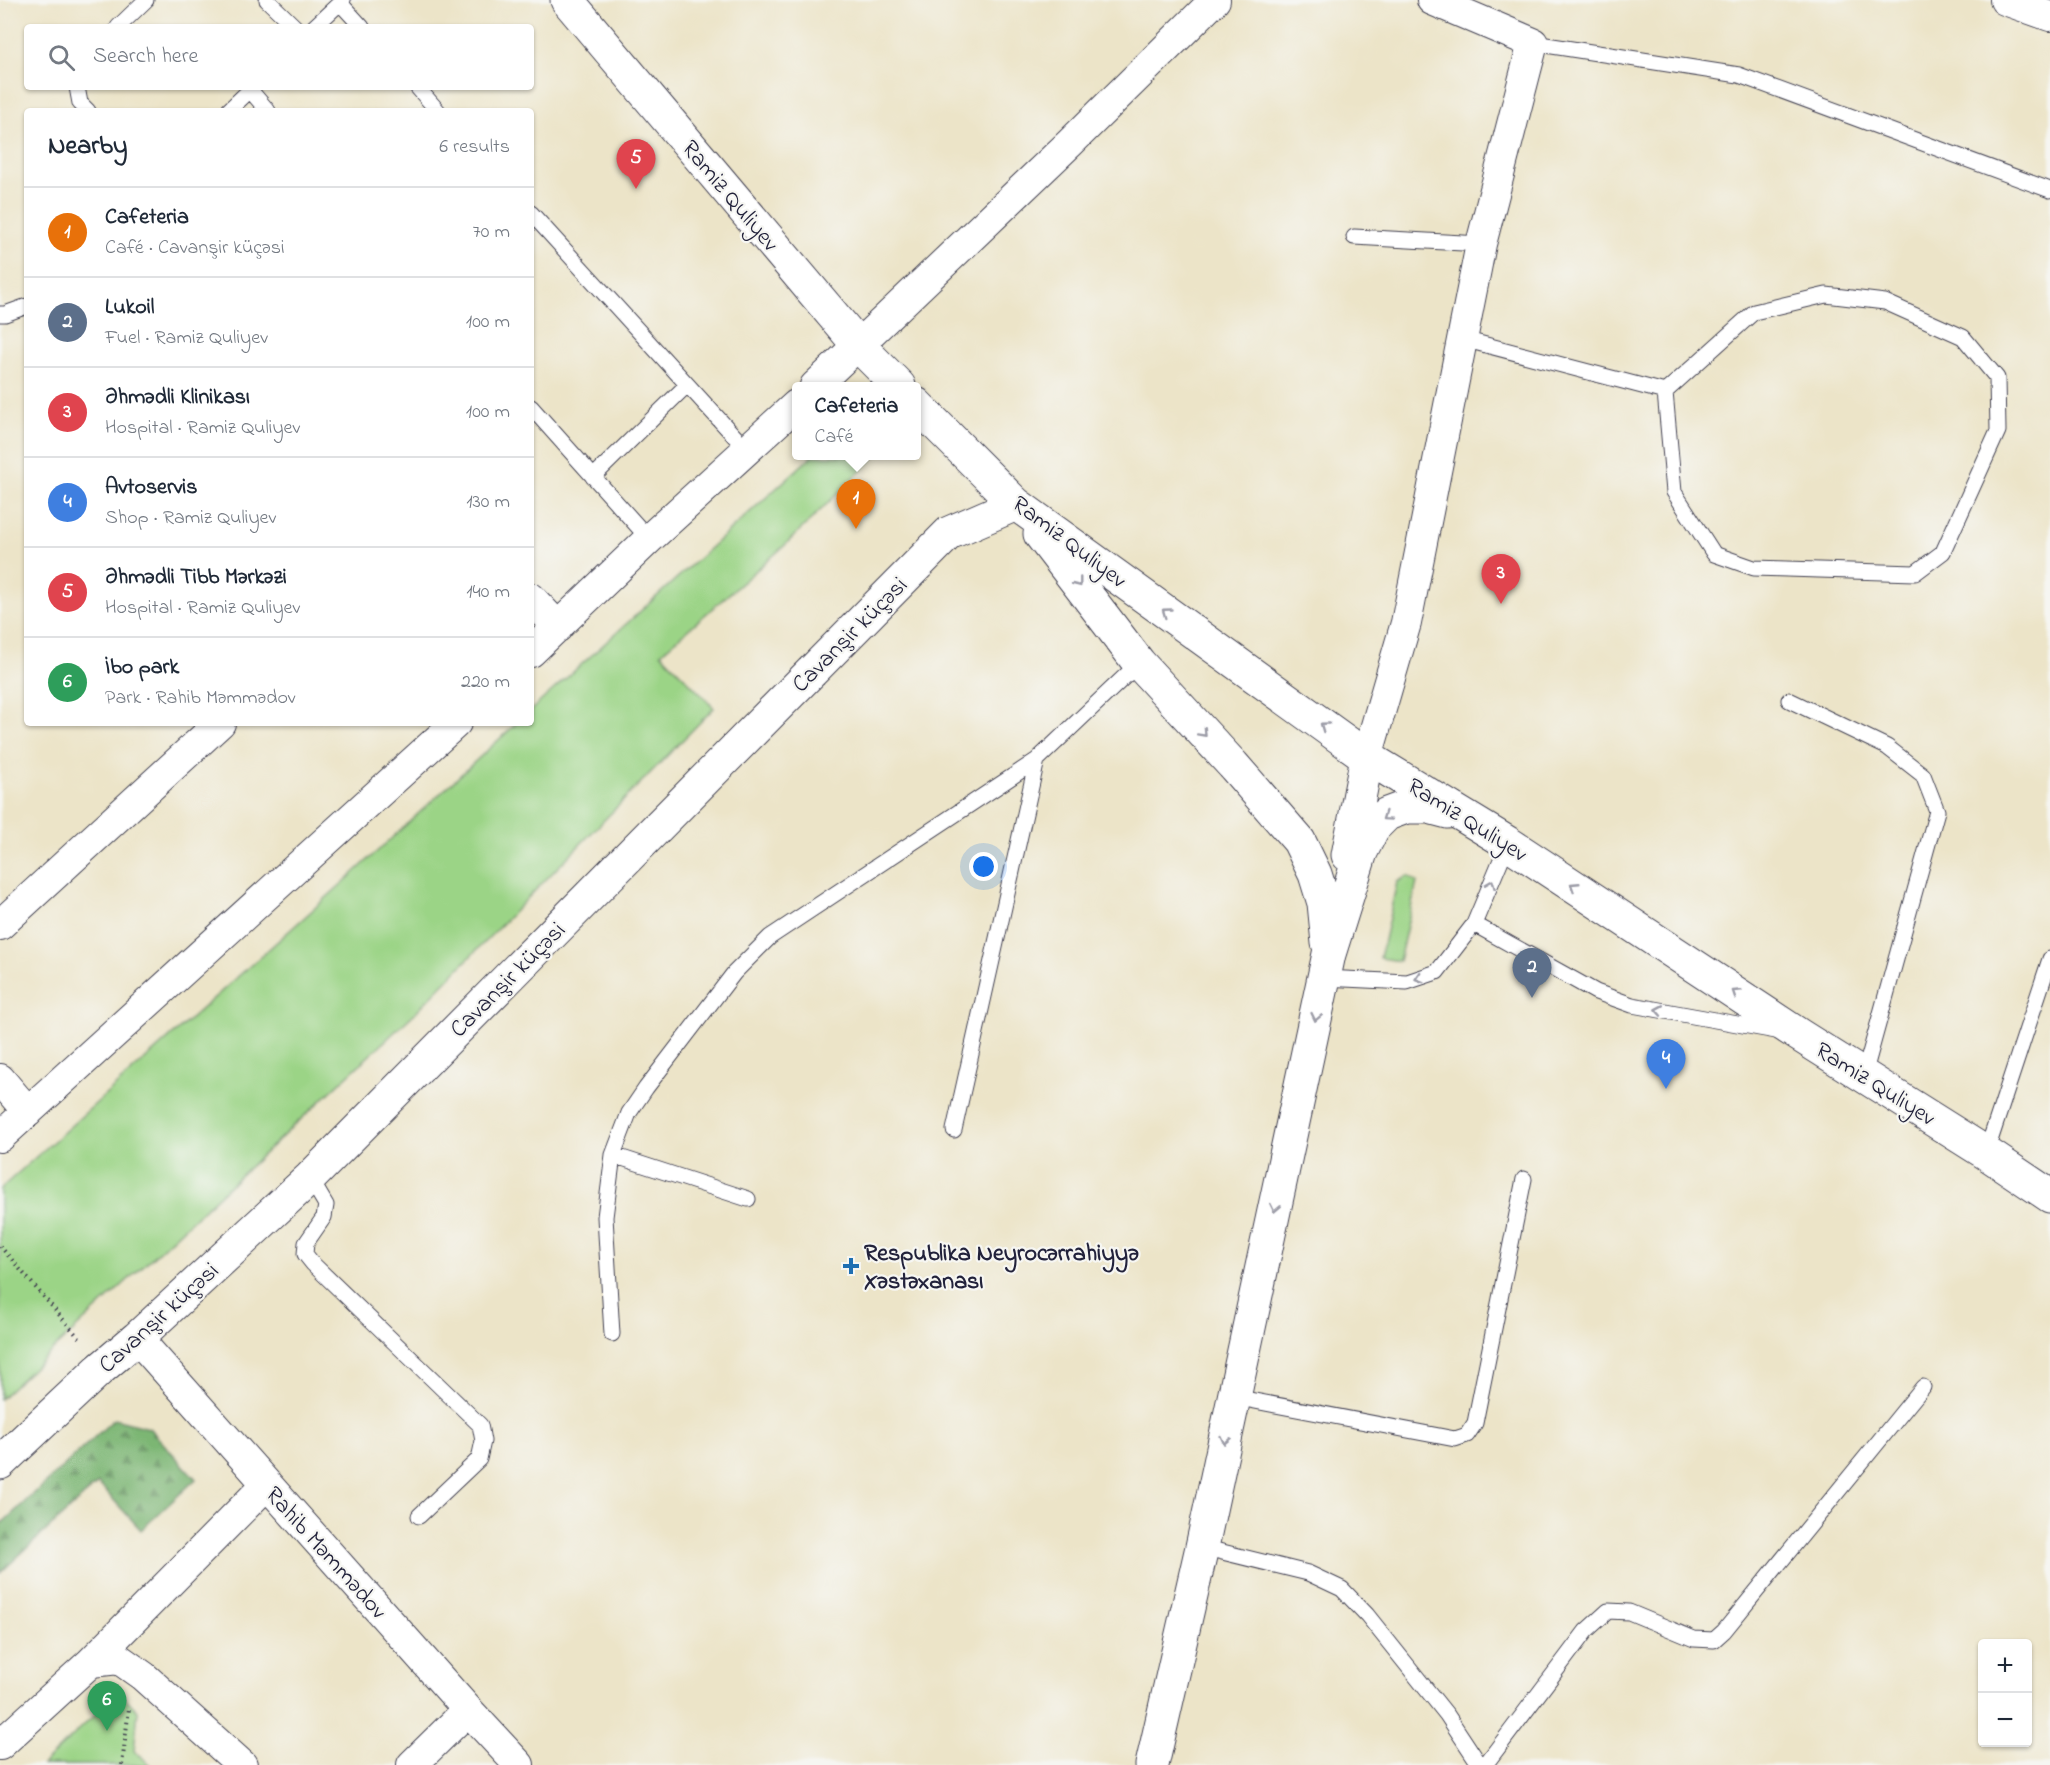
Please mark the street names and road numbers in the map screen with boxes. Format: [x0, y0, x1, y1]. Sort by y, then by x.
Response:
street label: Ramiz Quliyev [671, 133, 787, 261]
street label: Ramiz Quliyev [1003, 488, 1134, 599]
street label: Cavanşir küçəsi [785, 570, 917, 702]
street label: Ramiz Quliyev [1399, 770, 1534, 873]
street label: Cavanşir küçəsi [443, 915, 575, 1047]
street label: Ramiz Quliyev [1807, 1034, 1942, 1137]
street label: Cavanşir küçəsi [92, 1255, 228, 1383]
street label: Rahib Məmmədov [256, 1479, 395, 1628]

